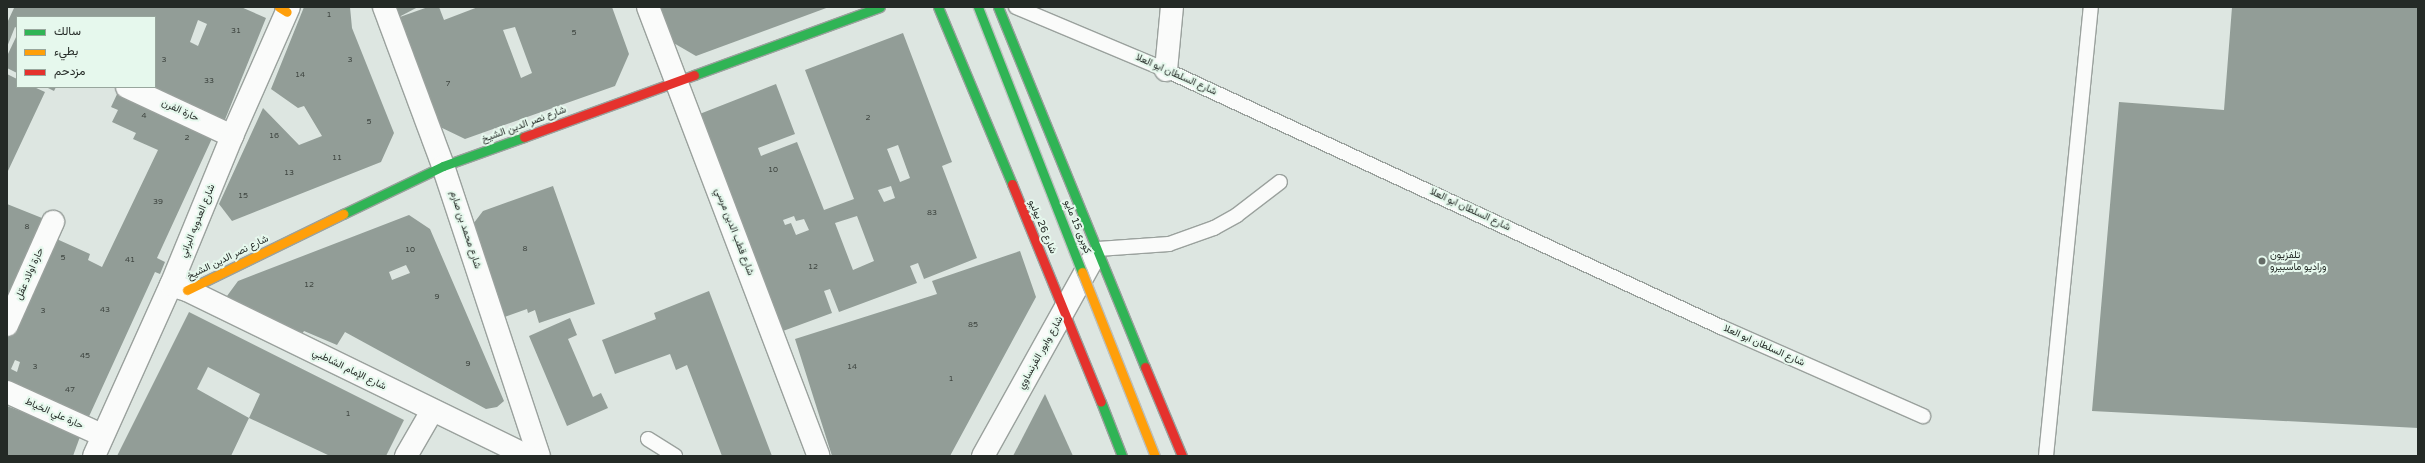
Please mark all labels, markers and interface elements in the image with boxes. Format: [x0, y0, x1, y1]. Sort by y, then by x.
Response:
house number: 1 [326, 10, 332, 20]
legend [16, 16, 156, 88]
text: سالك [54, 24, 81, 38]
house number: 31 [231, 26, 241, 36]
house number: 5 [571, 28, 577, 38]
text: بطيء [54, 44, 78, 58]
street label: شارع السلطان ابو العلا [1134, 52, 1218, 98]
house number: 3 [161, 55, 167, 65]
house number: 3 [347, 55, 353, 65]
text: مزدحم [54, 64, 85, 78]
house number: 14 [295, 70, 305, 80]
house number: 33 [204, 76, 214, 86]
house number: 7 [445, 79, 451, 89]
street label: حارة الفرن [159, 97, 201, 125]
street label: شارع نصر الدين الشيخ [480, 104, 568, 146]
house number: 4 [141, 111, 147, 121]
house number: 2 [865, 113, 871, 123]
house number: 5 [366, 117, 372, 127]
house number: 16 [269, 131, 279, 141]
house number: 2 [184, 133, 190, 143]
house number: 11 [332, 153, 342, 163]
house number: 10 [768, 165, 778, 175]
house number: 13 [284, 168, 294, 178]
street label: شارع العدويه البراني [178, 183, 218, 259]
street label: شارع السلطان ابو العلا [1428, 186, 1512, 234]
street label: شارع قطب الدين مرسي [712, 187, 756, 277]
street label: شارع محمد بن صارم [447, 190, 483, 270]
house number: 15 [238, 191, 248, 201]
house number: 39 [153, 197, 163, 207]
street label: شارع 26 يوليو [1025, 198, 1059, 256]
street label: كوبرى 15 مايو [1061, 199, 1093, 255]
house number: 83 [927, 208, 937, 218]
house number: 8 [24, 222, 30, 232]
street label: شارع نصر الدين الشيخ [185, 233, 271, 283]
house number: 8 [522, 244, 528, 254]
house number: 10 [405, 245, 415, 255]
street label: حارة اولاد عقل [13, 246, 47, 302]
place label: تلفزيون وراديو ماسبيرو [2270, 249, 2326, 272]
house number: 5 [60, 253, 66, 263]
house number: 41 [125, 255, 135, 265]
marker: تلفزيون وراديو ماسبيرو [2257, 256, 2267, 266]
house number: 12 [808, 262, 818, 272]
house number: 12 [304, 280, 314, 290]
house number: 9 [434, 292, 440, 302]
house number: 43 [100, 305, 110, 315]
house number: 3 [40, 306, 46, 316]
street label: شارع وابور الفرنساوي [1016, 314, 1066, 392]
house number: 85 [968, 320, 978, 330]
street label: شارع السلطان ابو العلا [1722, 323, 1806, 369]
street label: شارع الإمام الشاطبي [310, 347, 388, 393]
house number: 45 [80, 351, 90, 361]
house number: 9 [465, 359, 471, 369]
house number: 3 [32, 362, 38, 372]
house number: 14 [847, 362, 857, 372]
house number: 1 [948, 374, 954, 384]
house number: 47 [65, 385, 75, 395]
street label: حارة علي الخياط [23, 396, 85, 432]
house number: 1 [345, 409, 351, 419]

